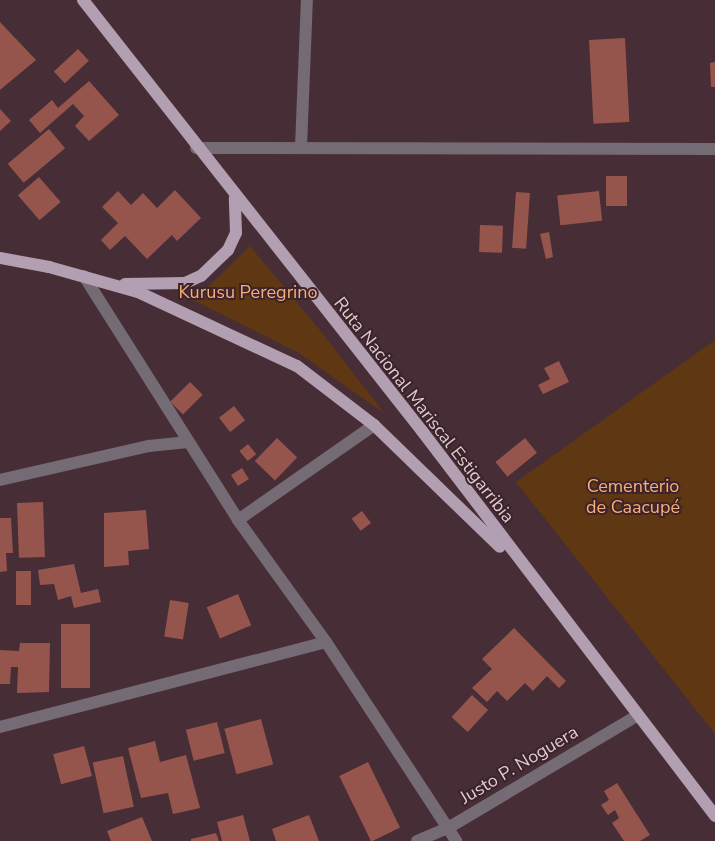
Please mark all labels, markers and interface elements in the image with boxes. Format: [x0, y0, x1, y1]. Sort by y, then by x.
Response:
park label: Kurusu Peregrino [179, 281, 317, 303]
street label: Ruta Nacional Mariscal Estigarribia [329, 293, 519, 527]
park label: Cementerio de Caacupé [586, 476, 680, 518]
street label: Justo P. Noguera [456, 721, 582, 809]

